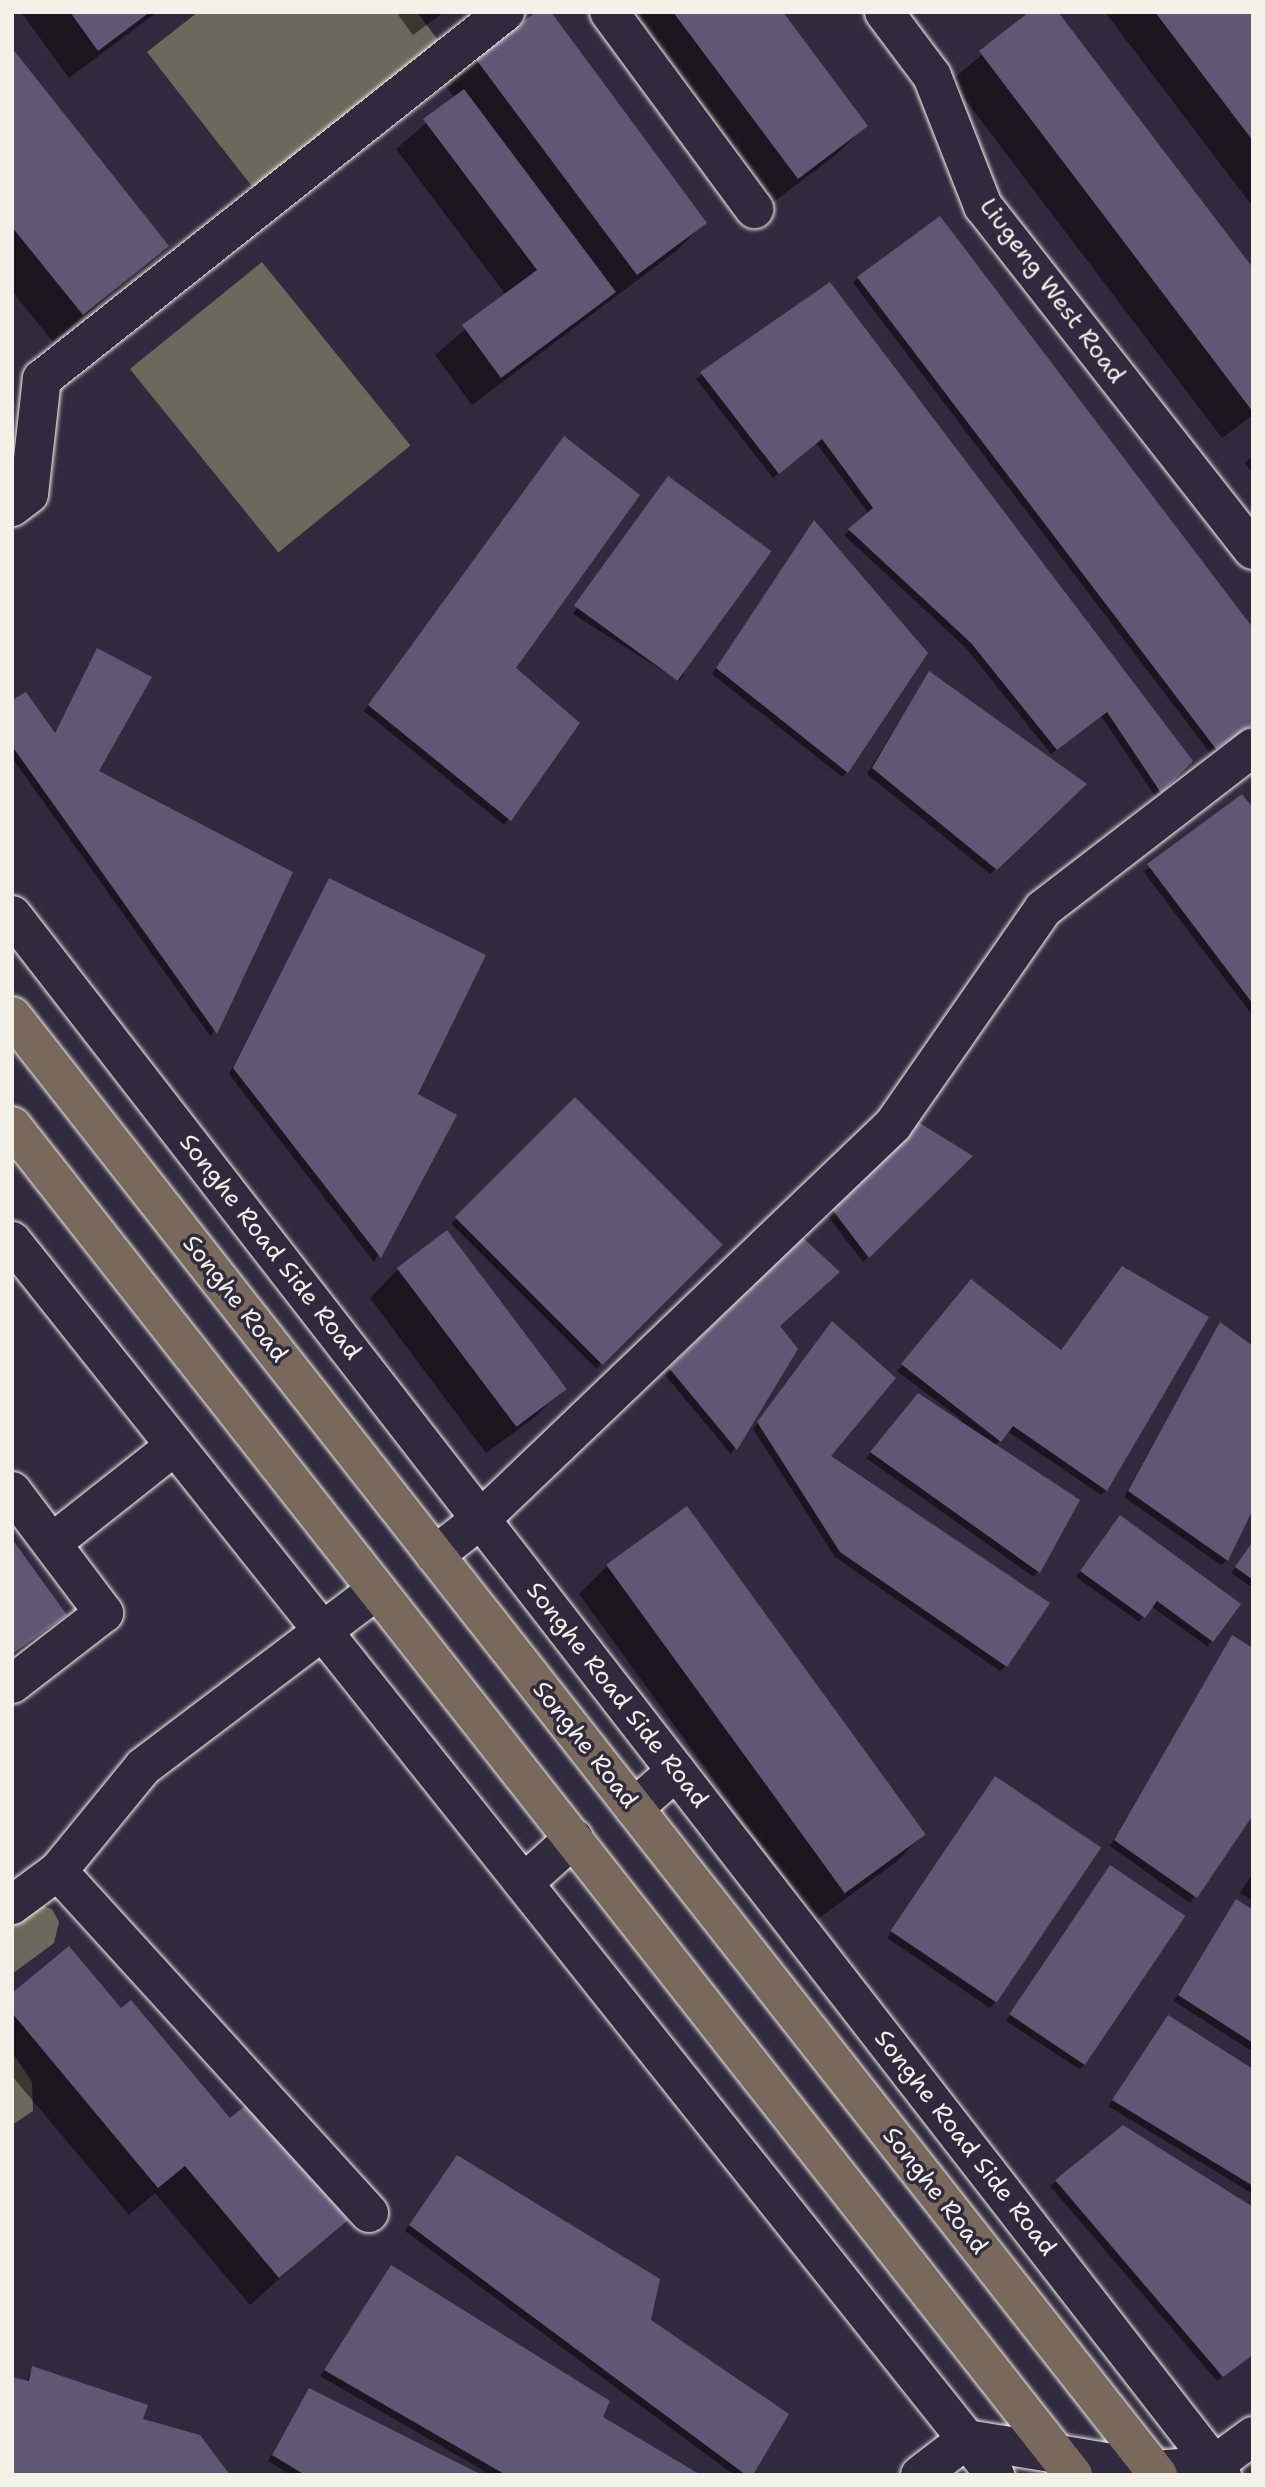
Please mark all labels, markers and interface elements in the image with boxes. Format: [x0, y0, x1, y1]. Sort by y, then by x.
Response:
street label: Liugeng West Road [973, 193, 1131, 389]
street label: Songhe Road Side Road [173, 1128, 367, 1366]
street label: Songhe Road [176, 1230, 294, 1368]
street label: Songhe Road Side Road [520, 1576, 714, 1814]
street label: Songhe Road [526, 1676, 644, 1814]
street label: Songhe Road Side Road [868, 2024, 1062, 2262]
street label: Songhe Road [876, 2122, 994, 2260]

